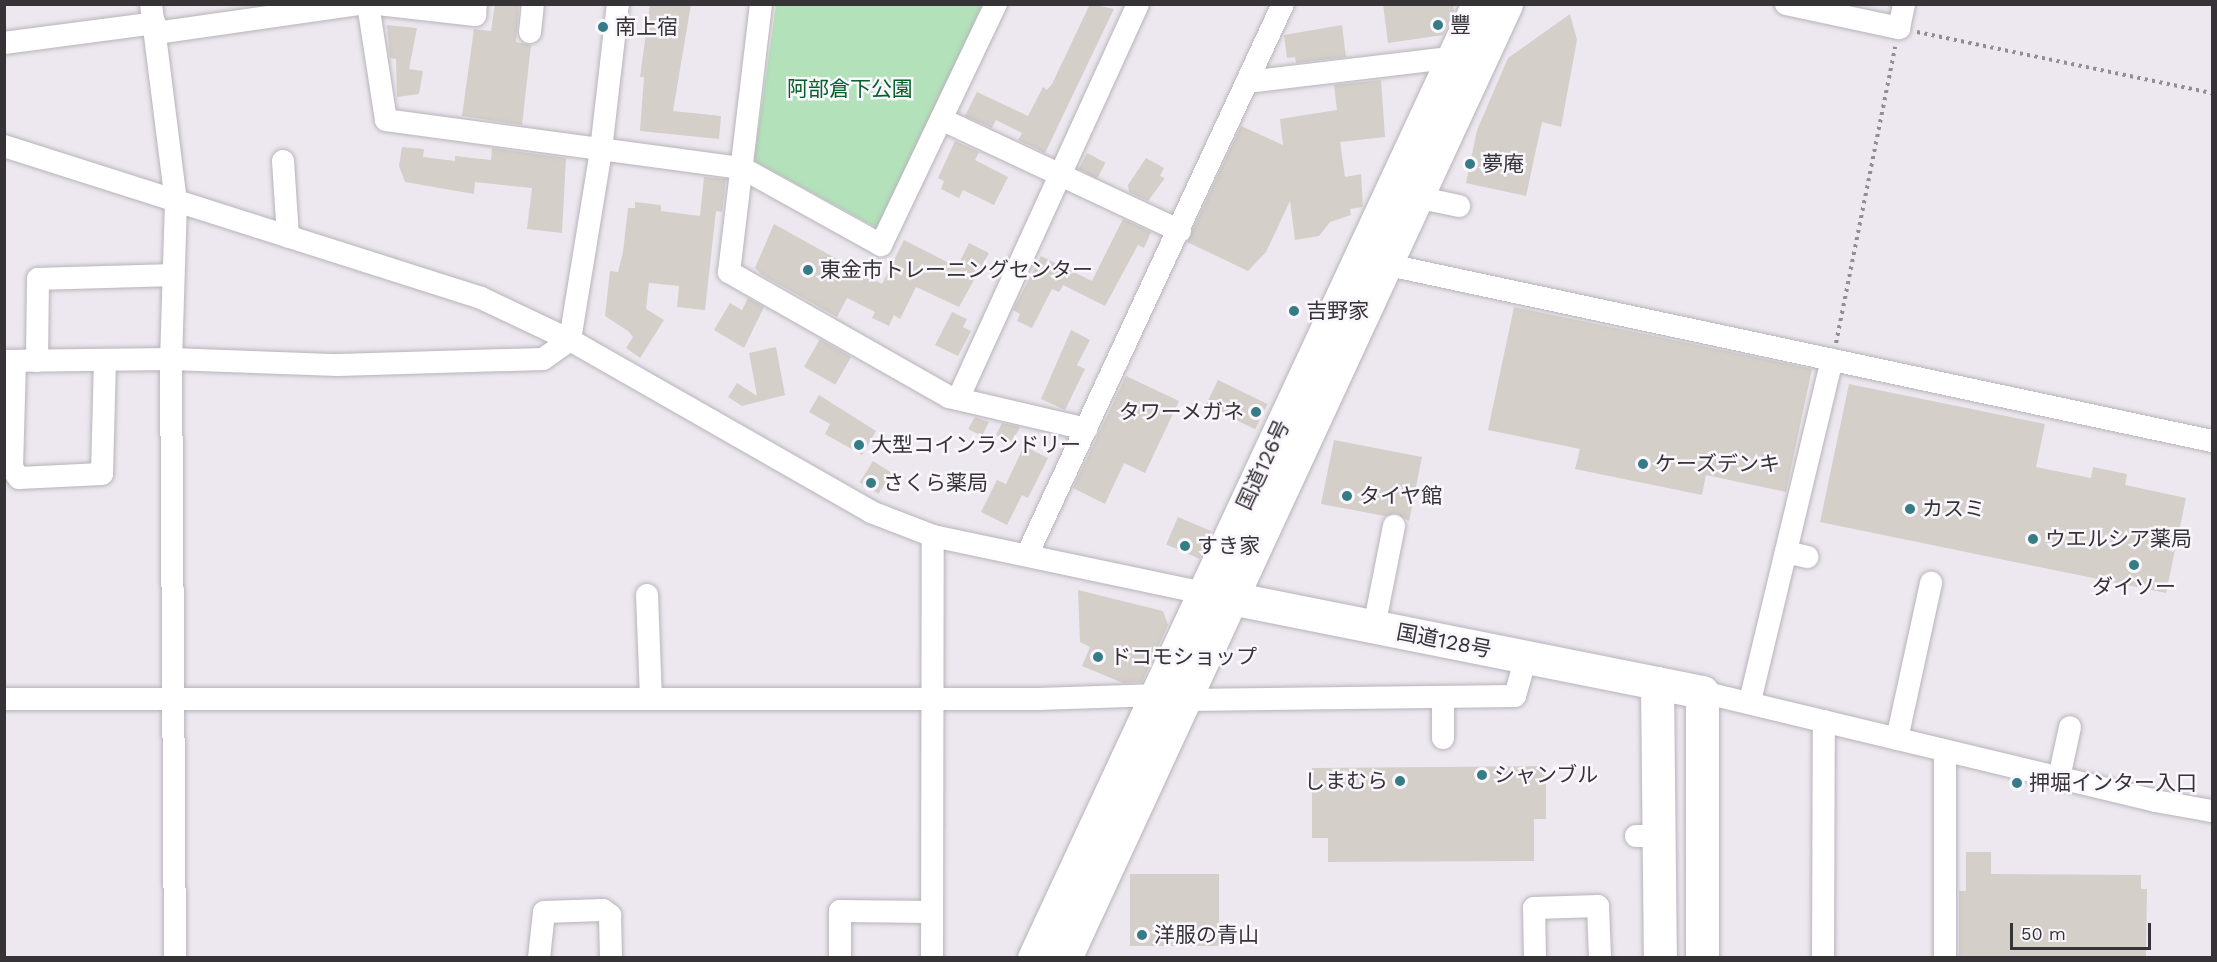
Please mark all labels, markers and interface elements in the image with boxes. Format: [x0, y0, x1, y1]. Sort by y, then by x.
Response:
place label: 豐 [1450, 12, 1471, 38]
place label: 南上宿 [615, 14, 678, 40]
marker: 豐 [1431, 18, 1445, 32]
marker: 南上宿 [596, 20, 610, 34]
park label: 阿部倉下公園 [787, 76, 913, 102]
place label: 夢庵 [1482, 151, 1524, 177]
marker: 夢庵 [1463, 157, 1477, 171]
place label: 東金市トレーニングセンター [820, 257, 1093, 283]
marker: 東金市トレーニングセンター [801, 263, 815, 277]
place label: 吉野家 [1306, 298, 1369, 324]
marker: 吉野家 [1287, 304, 1301, 318]
place label: タワーメガネ [1118, 399, 1244, 425]
marker: タワーメガネ [1249, 405, 1263, 419]
street label: 国道126号 [1231, 416, 1295, 514]
place label: 大型コインランドリー [871, 432, 1081, 458]
marker: 大型コインランドリー [852, 438, 866, 452]
place label: ケーズデンキ [1655, 451, 1781, 477]
marker: ケーズデンキ [1636, 457, 1650, 471]
place label: さくら薬局 [883, 470, 988, 496]
marker: さくら薬局 [864, 476, 878, 490]
place label: タイヤ館 [1359, 483, 1443, 509]
marker: タイヤ館 [1340, 489, 1354, 503]
place label: カスミ [1922, 496, 1985, 522]
marker: カスミ [1903, 502, 1917, 516]
place label: ウエルシア薬局 [2045, 526, 2192, 552]
marker: ウエルシア薬局 [2026, 532, 2040, 546]
place label: すき家 [1197, 533, 1260, 559]
marker: すき家 [1178, 539, 1192, 553]
marker: ダイソー [2127, 558, 2141, 572]
place label: ダイソー [2092, 574, 2176, 600]
street label: 国道128号 [1394, 619, 1494, 663]
place label: ドコモショップ [1110, 644, 1257, 670]
marker: ドコモショップ [1091, 650, 1105, 664]
place label: シャンブル [1494, 762, 1599, 788]
place label: しまむら [1304, 768, 1388, 794]
marker: シャンブル [1475, 768, 1489, 782]
place label: 押堀インター入口 [2029, 770, 2197, 796]
marker: しまむら [1393, 774, 1407, 788]
marker: 押堀インター入口 [2010, 776, 2024, 790]
scale bar [2013, 911, 2154, 949]
place label: 洋服の青山 [1154, 922, 1259, 948]
text: 50 m [2021, 923, 2066, 944]
marker: 洋服の青山 [1135, 928, 1149, 942]

